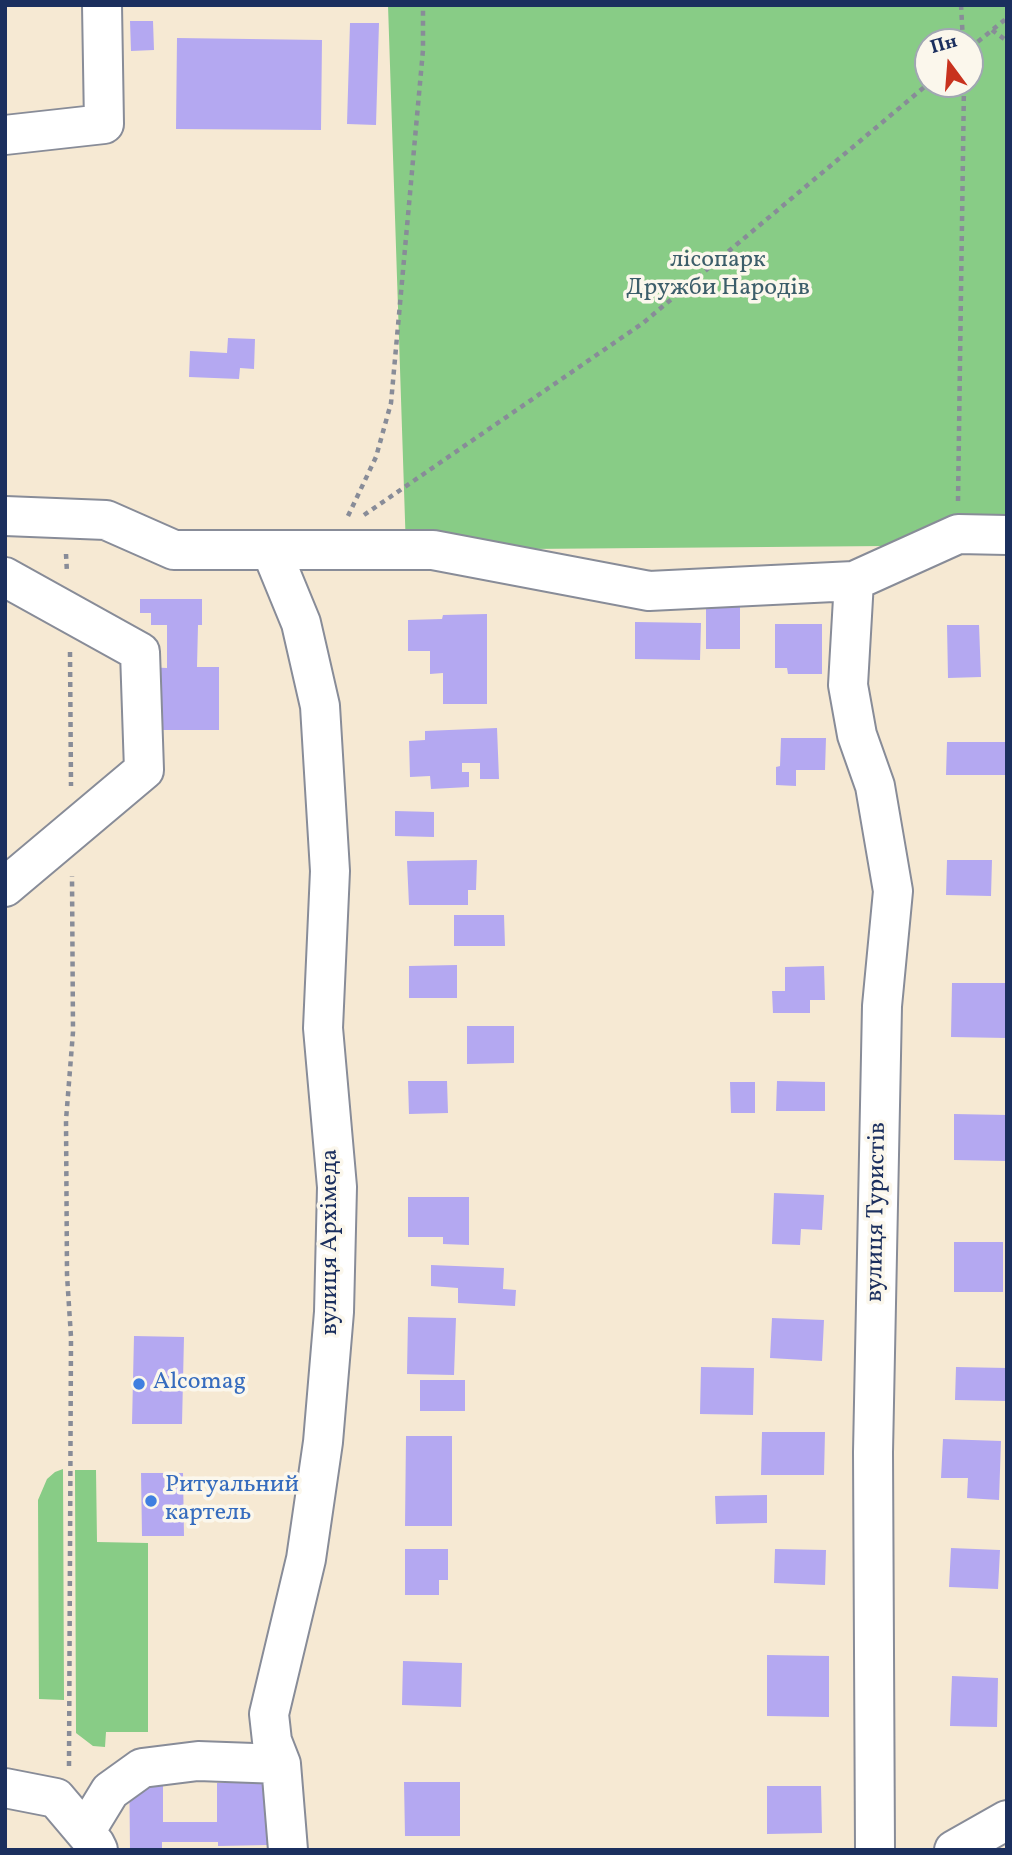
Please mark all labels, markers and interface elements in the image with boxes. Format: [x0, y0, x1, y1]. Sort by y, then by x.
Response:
north arrow [914, 28, 984, 98]
text: Пн [927, 29, 960, 61]
park label: лісопарк Дружби Народів [626, 248, 810, 304]
street label: вулиця Туристів [862, 1122, 894, 1302]
street label: вулиця Архімеда [318, 1149, 346, 1335]
place label: Alcomag [153, 1370, 246, 1398]
marker: Alcomag [131, 1376, 147, 1392]
place label: Ритуальний картель [165, 1473, 299, 1529]
marker: Ритуальний картель [143, 1493, 159, 1509]

